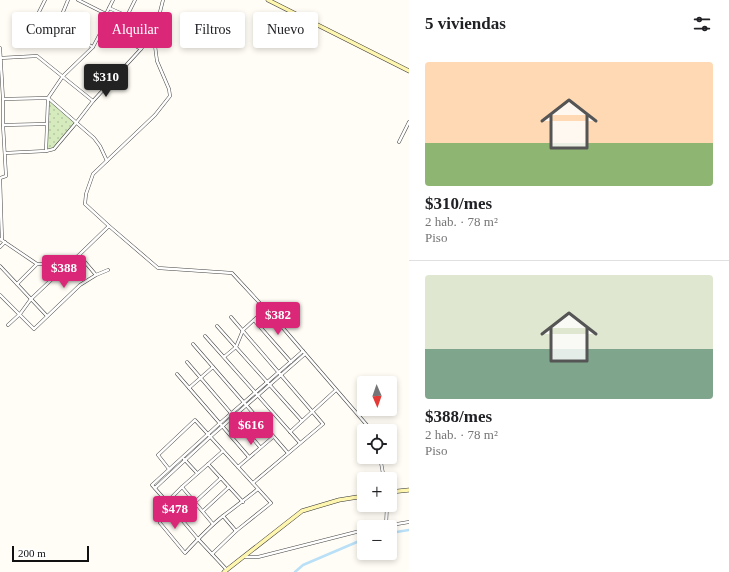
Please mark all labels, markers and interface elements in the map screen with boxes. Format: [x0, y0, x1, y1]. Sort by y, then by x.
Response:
chip: Comprar [12, 12, 90, 48]
chip: Alquilar [98, 12, 172, 48]
chip: Filtros [180, 12, 245, 48]
chip: Nuevo [253, 12, 318, 48]
icon: filters [691, 13, 713, 35]
text: 5 viviendas [425, 14, 506, 33]
pin: $310 [82, 64, 130, 98]
text: $310 [93, 69, 119, 84]
icon: home [533, 88, 605, 160]
text: $310/mes [425, 194, 492, 213]
text: 2 hab. · 78 m² [425, 214, 498, 229]
text: Piso [425, 230, 447, 245]
pin: $388 [40, 255, 88, 289]
text: $388 [51, 260, 77, 275]
icon: home [533, 301, 605, 373]
pin: $382 [254, 302, 302, 336]
text: $382 [265, 307, 291, 322]
north arrow [357, 376, 397, 416]
map controls [357, 376, 397, 560]
text: $388/mes [425, 407, 492, 426]
pin: $616 [227, 412, 275, 446]
text: $616 [238, 417, 264, 432]
button: locate [357, 424, 397, 464]
text: 2 hab. · 78 m² [425, 427, 498, 442]
text: Piso [425, 443, 447, 458]
button: + [357, 472, 397, 512]
pin: $478 [151, 496, 199, 530]
text: $478 [162, 501, 188, 516]
button: − [357, 520, 397, 560]
scale bar [12, 544, 89, 563]
text: 200 m [18, 547, 46, 559]

